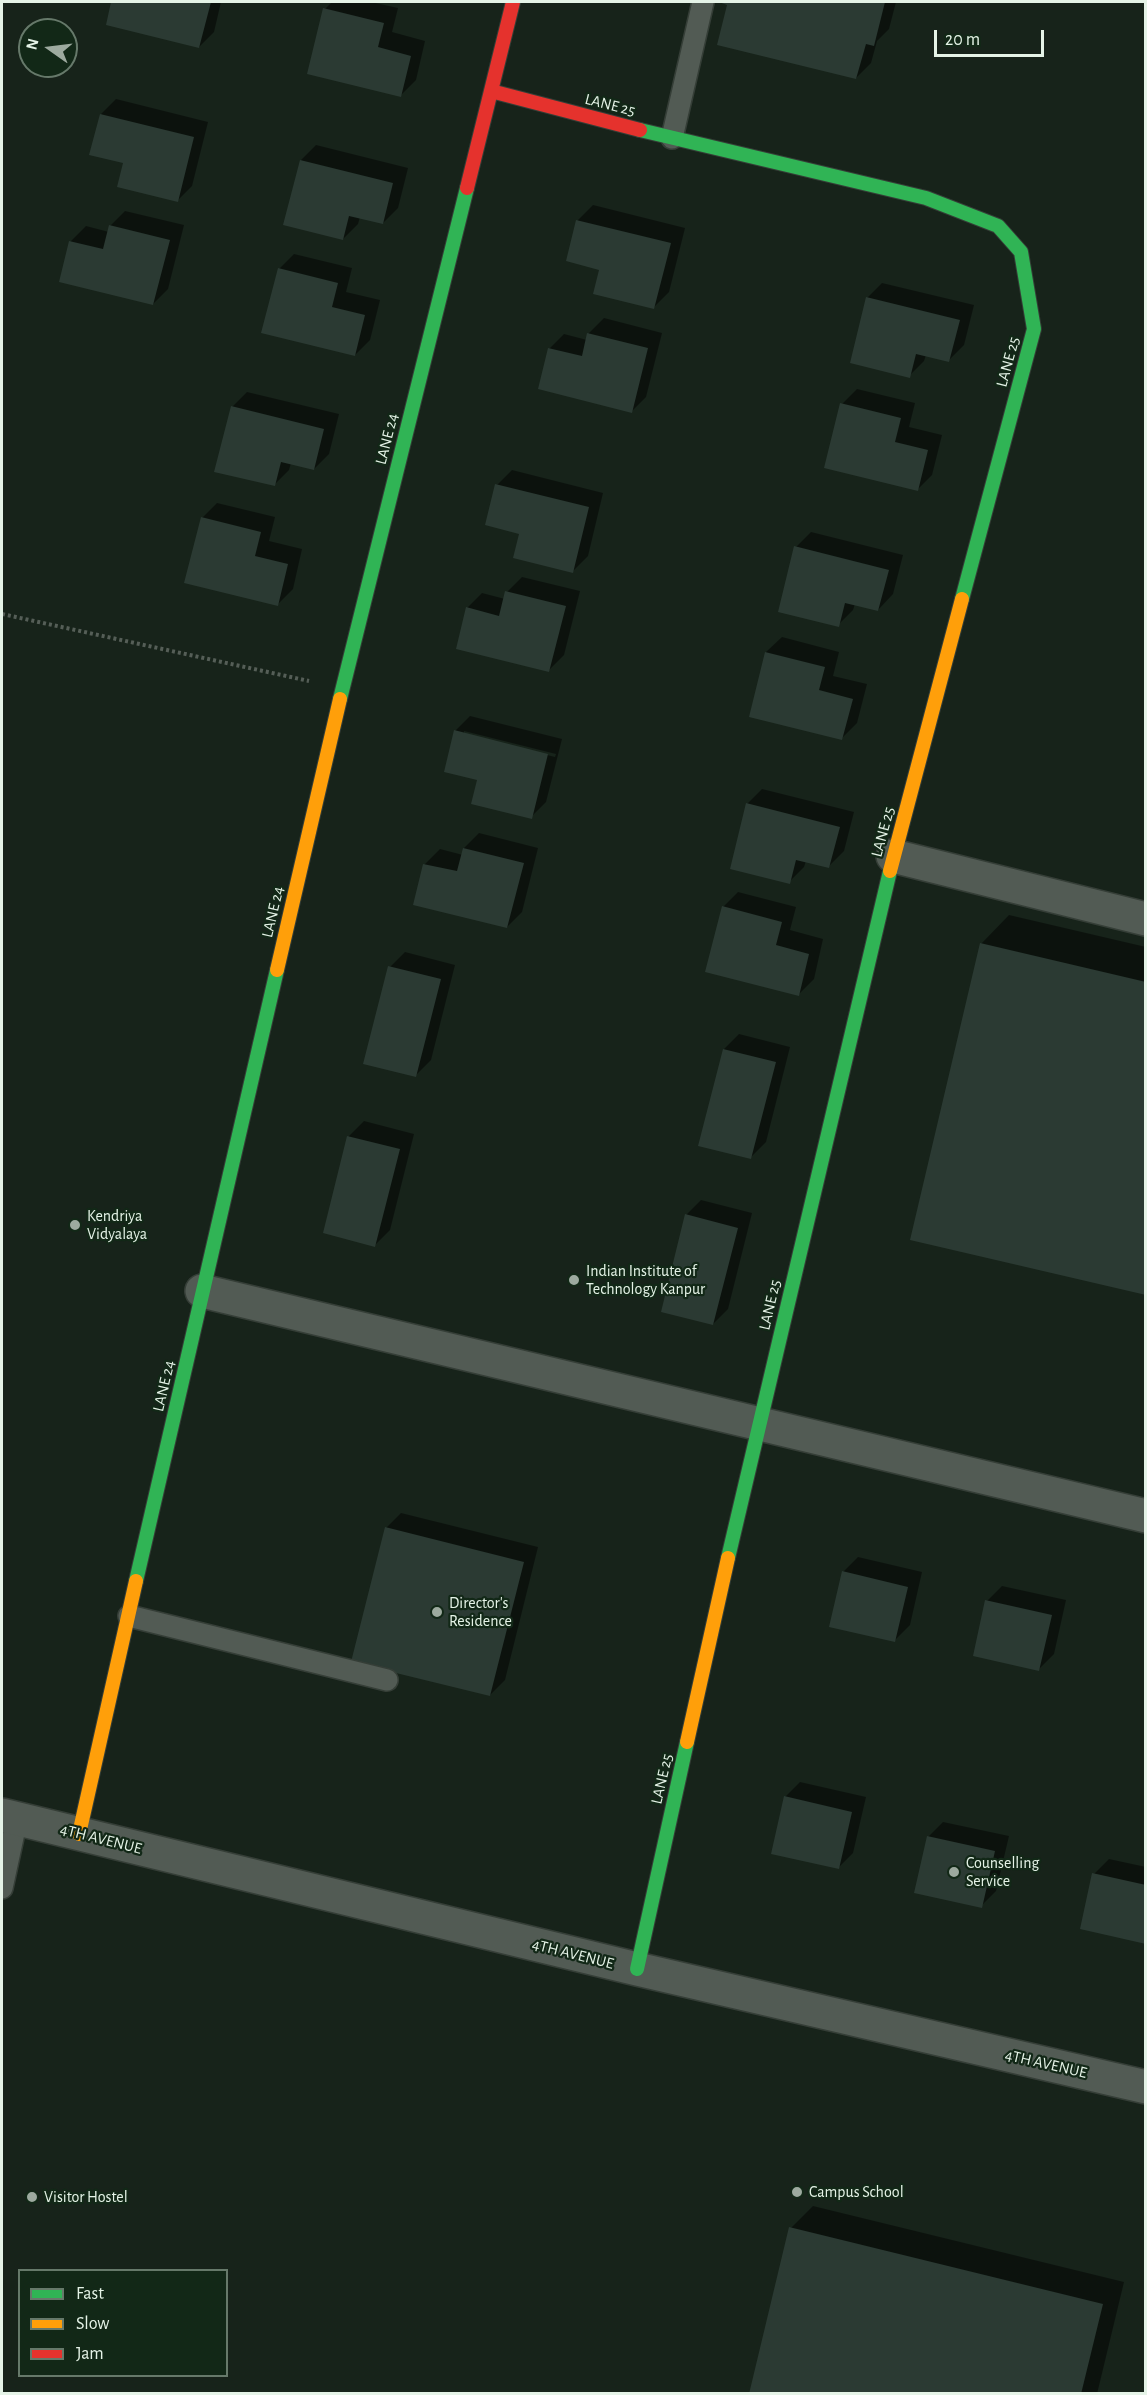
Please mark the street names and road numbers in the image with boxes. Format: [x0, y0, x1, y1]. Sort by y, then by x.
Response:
street label: LANE 25 [583, 89, 637, 121]
street label: LANE 25 [992, 335, 1024, 389]
street label: LANE 24 [371, 411, 403, 467]
street label: LANE 25 [867, 805, 899, 859]
street label: LANE 24 [258, 884, 288, 940]
street label: LANE 25 [755, 1278, 785, 1332]
street label: LANE 24 [149, 1358, 179, 1414]
street label: LANE 25 [647, 1752, 677, 1806]
street label: 4TH AVENUE [58, 1820, 144, 1858]
street label: 4TH AVENUE [530, 1935, 616, 1973]
street label: 4TH AVENUE [1003, 2045, 1089, 2083]

